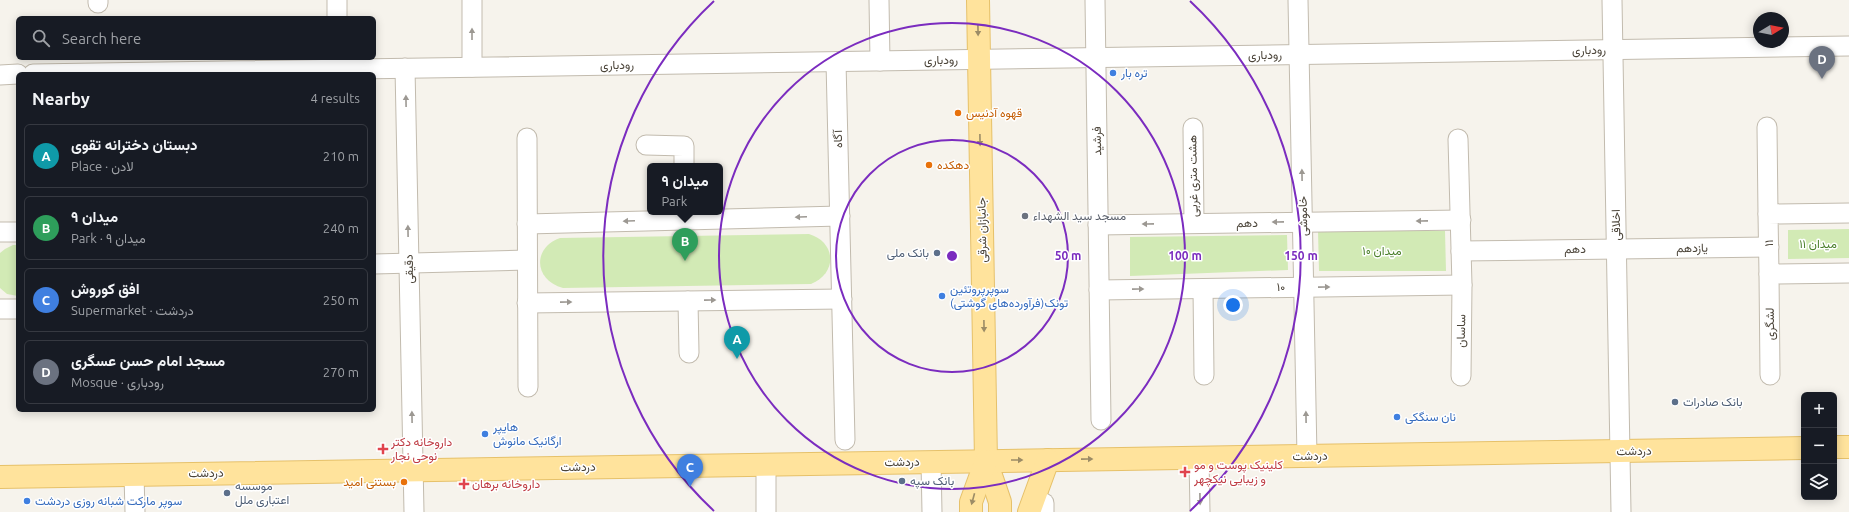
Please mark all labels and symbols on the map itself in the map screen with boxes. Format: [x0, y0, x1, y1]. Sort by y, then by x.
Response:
north arrow [1753, 12, 1789, 48]
one-way arrow [975, 24, 981, 37]
one-way arrow [469, 27, 475, 40]
street label: رودباری [1572, 43, 1606, 58]
pin: D [1809, 46, 1835, 79]
street label: رودباری [1248, 48, 1282, 63]
street label: رودباری [924, 53, 958, 68]
street label: رودباری [600, 58, 634, 73]
place label: تره بار [1120, 66, 1148, 81]
marker: تره بار [1108, 68, 1118, 78]
one-way arrow [403, 94, 409, 107]
place label: قهوه آدنیس [966, 106, 1022, 121]
marker: قهوه آدنیس [953, 108, 963, 118]
street label: فرشید [1090, 126, 1105, 156]
street label: آگاه [831, 129, 844, 148]
one-way arrow [977, 134, 983, 147]
street label: هشت متری غربی [1185, 135, 1202, 217]
place label: دهکده [937, 158, 969, 171]
marker: دهکده [924, 160, 934, 170]
one-way arrow [1299, 168, 1305, 181]
street label: خاموشی [1296, 196, 1311, 236]
street label: جانبازان شرقی [974, 197, 991, 263]
place label: مسجد سید الشهداء [1033, 209, 1126, 224]
street label: اخلاقی [1609, 209, 1624, 241]
marker: مسجد سید الشهداء [1020, 211, 1030, 221]
one-way arrow [794, 214, 807, 220]
street label: دهم [1236, 216, 1258, 231]
one-way arrow [1416, 217, 1428, 224]
one-way arrow [623, 218, 635, 225]
one-way arrow [1271, 219, 1284, 225]
one-way arrow [1141, 221, 1154, 227]
one-way arrow [405, 224, 411, 237]
pin: B [672, 228, 698, 261]
park label: میدان ۱۱ [1799, 237, 1837, 251]
street label: ۱۱ [1762, 239, 1775, 247]
street label: یازدهم [1676, 241, 1708, 256]
street label: دهم [1564, 242, 1586, 257]
park label: میدان ۱۰ [1362, 244, 1402, 258]
place label: بانک ملی [887, 246, 929, 261]
marker: بانک ملی [932, 248, 942, 258]
centre of rings [945, 249, 959, 263]
text: 50 m [1055, 249, 1081, 262]
text: 100 m [1168, 249, 1202, 262]
text: 150 m [1284, 249, 1318, 262]
street label: دقیقی [402, 254, 417, 284]
street label: ۱۰ [1277, 280, 1285, 293]
place label: سوپرپروتئین تونک(فرآورده‌های گوشتی) [950, 282, 1068, 311]
one-way arrow [1318, 284, 1331, 290]
one-way arrow [1132, 286, 1145, 292]
marker: سوپرپروتئین تونک(فرآورده‌های گوشتی) [937, 291, 947, 301]
your location [1223, 295, 1243, 315]
one-way arrow [704, 297, 717, 303]
one-way arrow [560, 299, 573, 305]
street label: لشگری [1763, 307, 1778, 341]
street label: ساسان [1454, 314, 1468, 348]
one-way arrow [981, 320, 987, 333]
pin: A [724, 326, 750, 359]
place label: بانک صادرات [1683, 395, 1743, 410]
marker: بانک صادرات [1670, 397, 1680, 407]
one-way arrow [409, 410, 415, 423]
one-way arrow [1303, 410, 1309, 423]
place label: نان سنگکی [1405, 410, 1456, 425]
marker: نان سنگکی [1392, 412, 1402, 422]
place label: هایپر ارگانیک مانوش [492, 420, 562, 449]
marker: هایپر ارگانیک مانوش [480, 429, 490, 439]
place label: داروخانه دکتر نوحی نجار [390, 435, 452, 464]
marker: داروخانه دکتر نوحی نجار [378, 444, 388, 454]
street label: دردشت [1616, 444, 1652, 459]
street label: دردشت [1292, 449, 1328, 464]
pin: C [677, 454, 703, 487]
street label: دردشت [884, 455, 920, 470]
one-way arrow [1081, 456, 1094, 462]
one-way arrow [1011, 457, 1024, 463]
place label: کلینیک پوست و مو و زیبایی نیکچهر [1193, 458, 1283, 487]
street label: دردشت [560, 460, 596, 475]
street label: دردشت [188, 466, 224, 481]
marker: کلینیک پوست و مو و زیبایی نیکچهر [1179, 466, 1191, 478]
place label: بانک سپه [910, 474, 954, 489]
place label: بستنی امید [343, 475, 396, 490]
marker: بانک سپه [897, 476, 907, 486]
marker: بستنی امید [399, 477, 409, 487]
place label: داروخانه برهان [472, 477, 540, 492]
place label: موسسه اعتباری ملل [235, 479, 289, 508]
marker: داروخانه برهان [459, 479, 469, 489]
marker: موسسه اعتباری ملل [222, 488, 232, 498]
one-way arrow [1197, 493, 1203, 506]
place label: سوپر مارکت شبانه روزی دردشت [35, 494, 182, 509]
one-way arrow [970, 494, 976, 506]
marker: سوپر مارکت شبانه روزی دردشت [22, 496, 32, 506]

